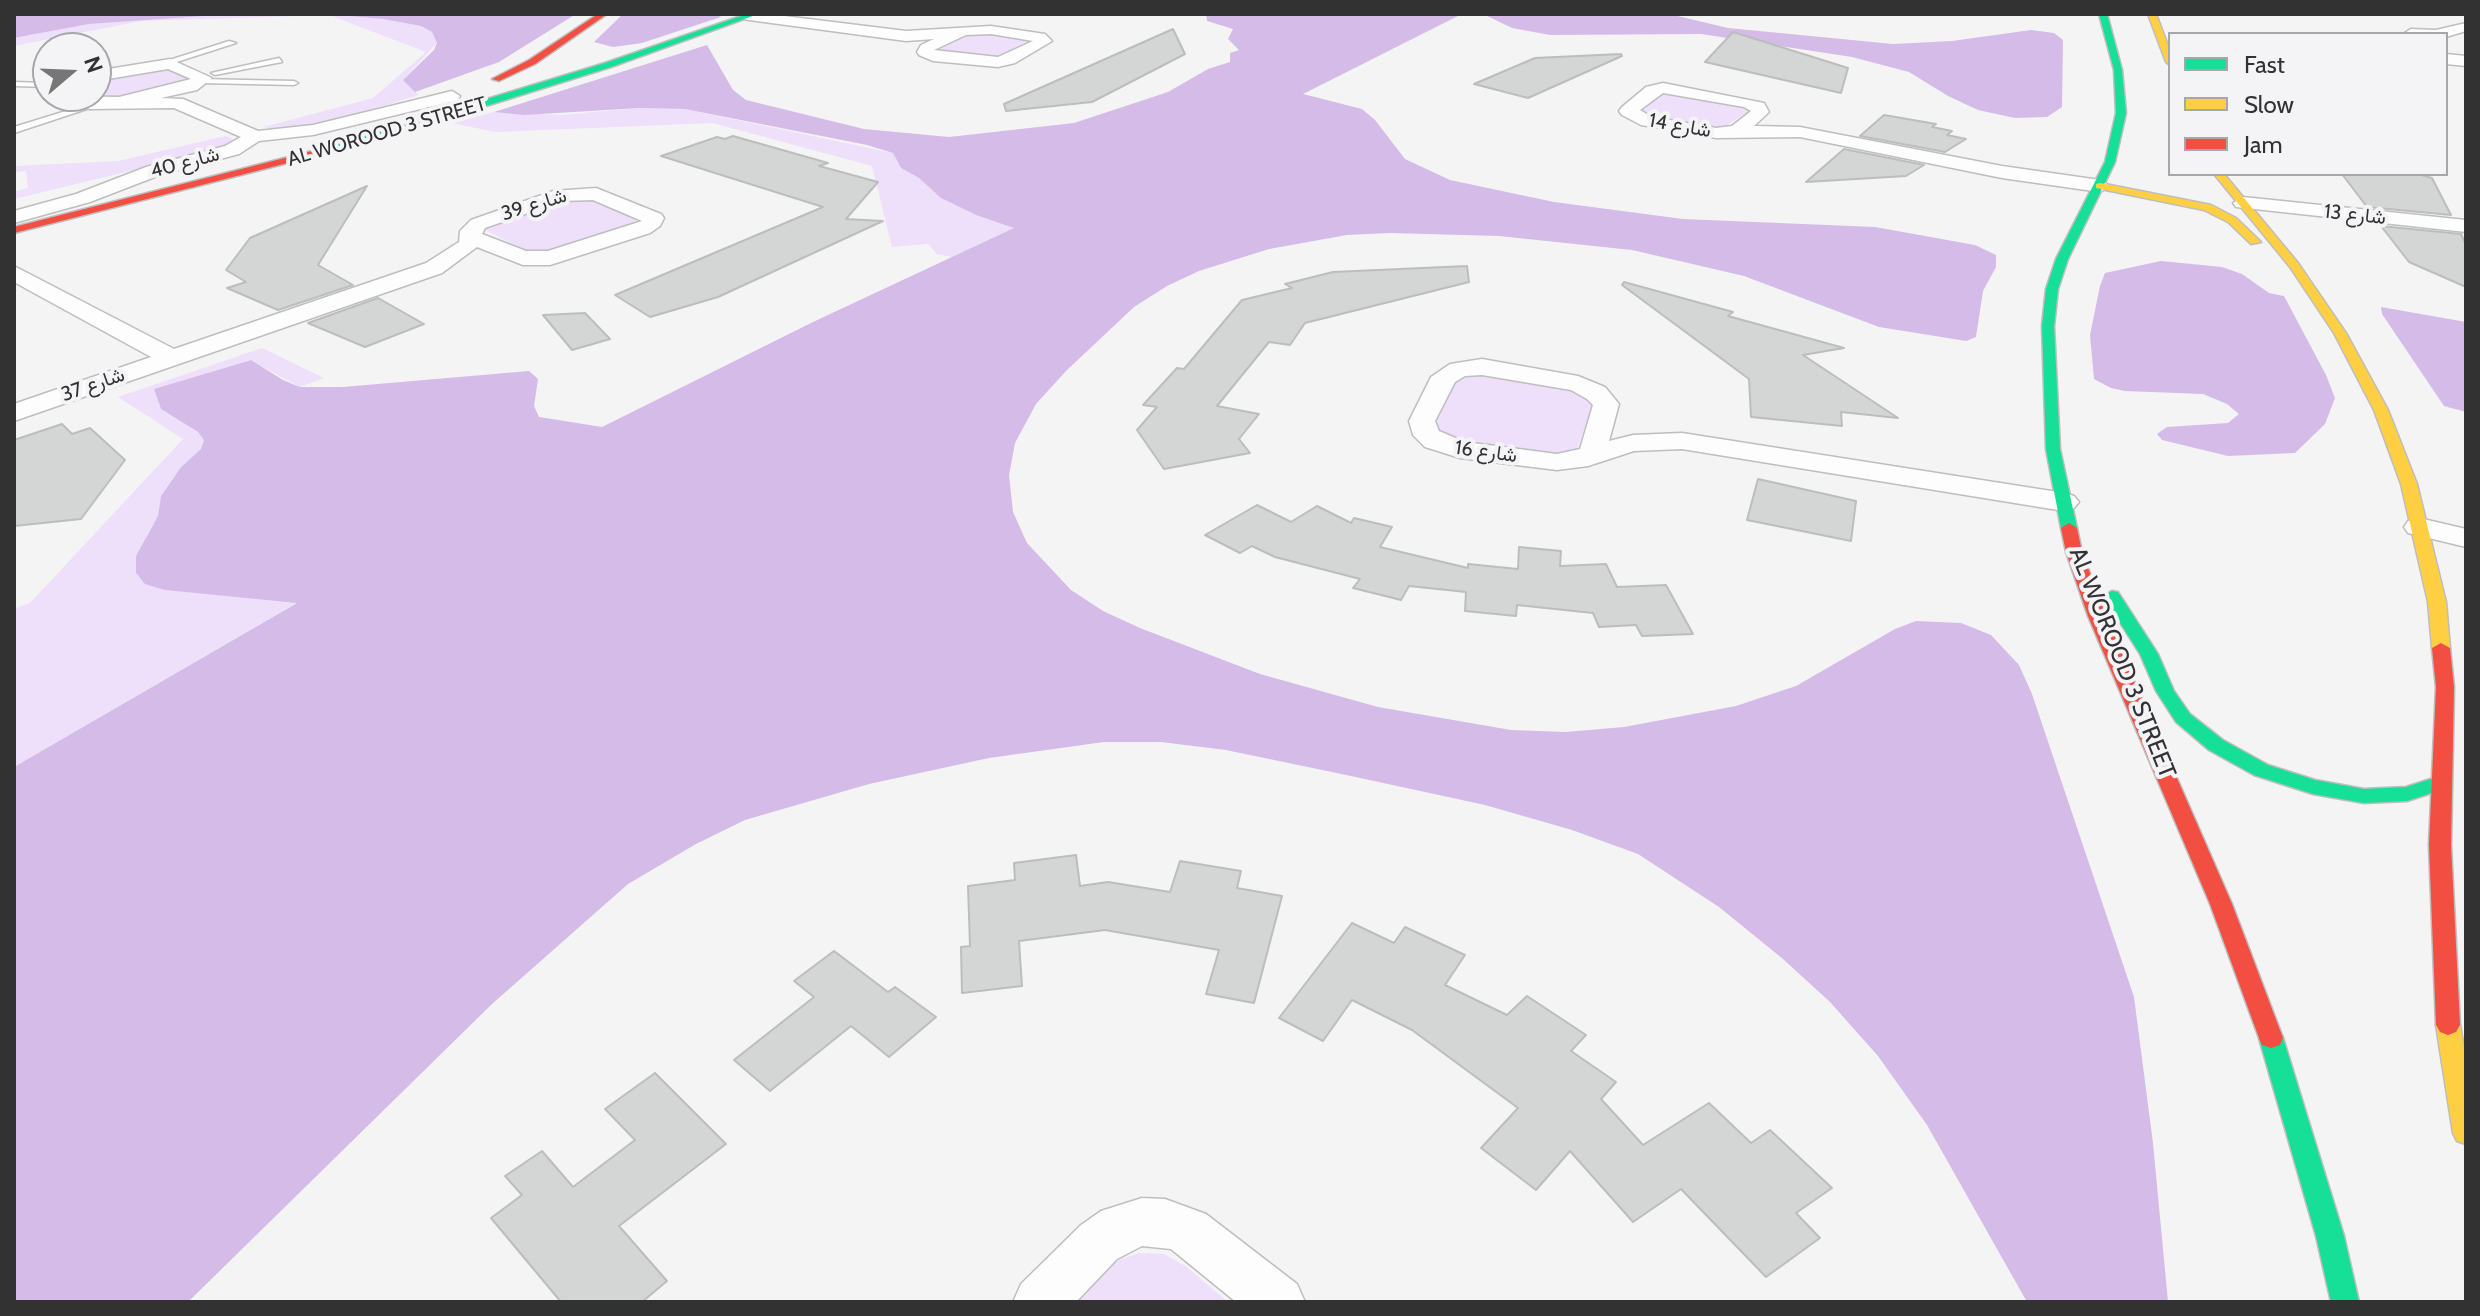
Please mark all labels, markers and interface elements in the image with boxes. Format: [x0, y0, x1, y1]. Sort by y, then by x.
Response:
north arrow [32, 32, 112, 112]
legend [2168, 32, 2448, 176]
text: Fast [2244, 50, 2285, 79]
text: N [78, 53, 109, 76]
text: Slow [2244, 90, 2294, 119]
street label: AL WOROOD 3 STREET [285, 92, 489, 172]
street label: شارع 14 [1647, 109, 1713, 143]
text: Jam [2244, 130, 2282, 159]
street label: شارع 40 [148, 142, 222, 184]
street label: شارع 39 [499, 184, 569, 226]
street label: شارع 13 [2323, 200, 2387, 230]
street label: شارع 37 [58, 363, 128, 407]
street label: شارع 16 [1453, 436, 1519, 468]
street label: AL WOROOD 3 STREET [2062, 543, 2182, 783]

